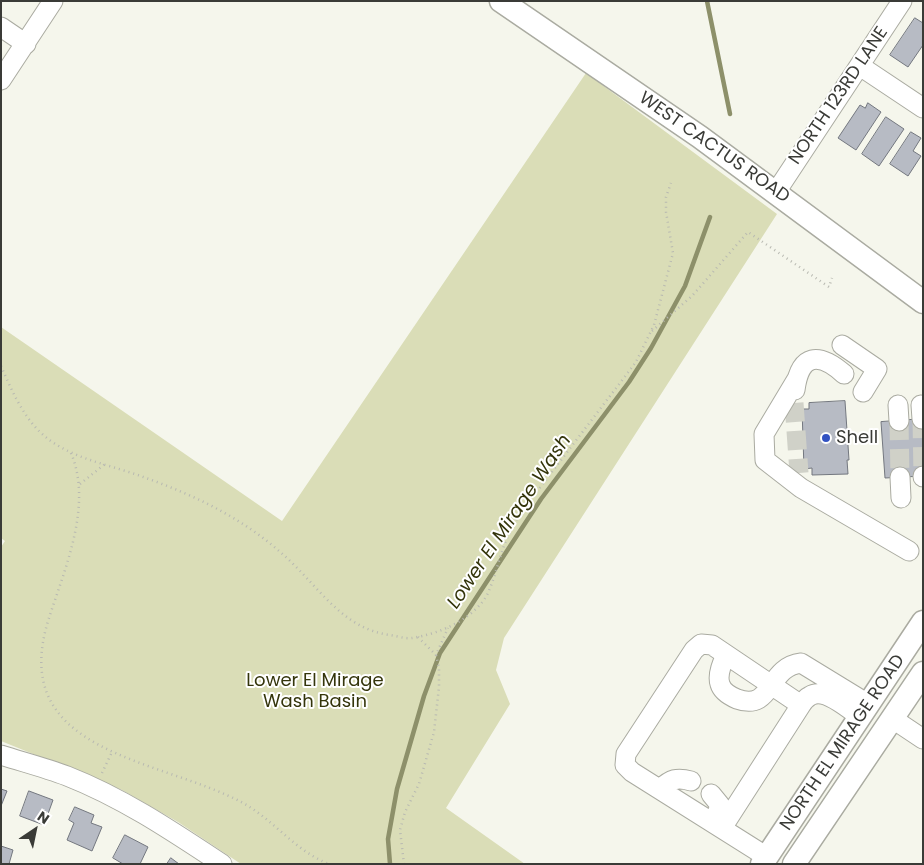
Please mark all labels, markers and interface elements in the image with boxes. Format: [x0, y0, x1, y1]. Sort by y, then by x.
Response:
street label: NORTH 123RD LANE [785, 23, 893, 169]
street label: WEST CACTUS ROAD [634, 88, 794, 208]
place label: Shell [836, 427, 878, 449]
water label: Lower El Mirage Wash [443, 431, 577, 613]
marker: Shell [820, 432, 832, 444]
street label: NORTH EL MIRAGE ROAD [776, 651, 910, 835]
park label: Lower El Mirage Wash Basin [246, 670, 384, 712]
north arrow [10, 805, 60, 855]
text: N [33, 806, 53, 829]

